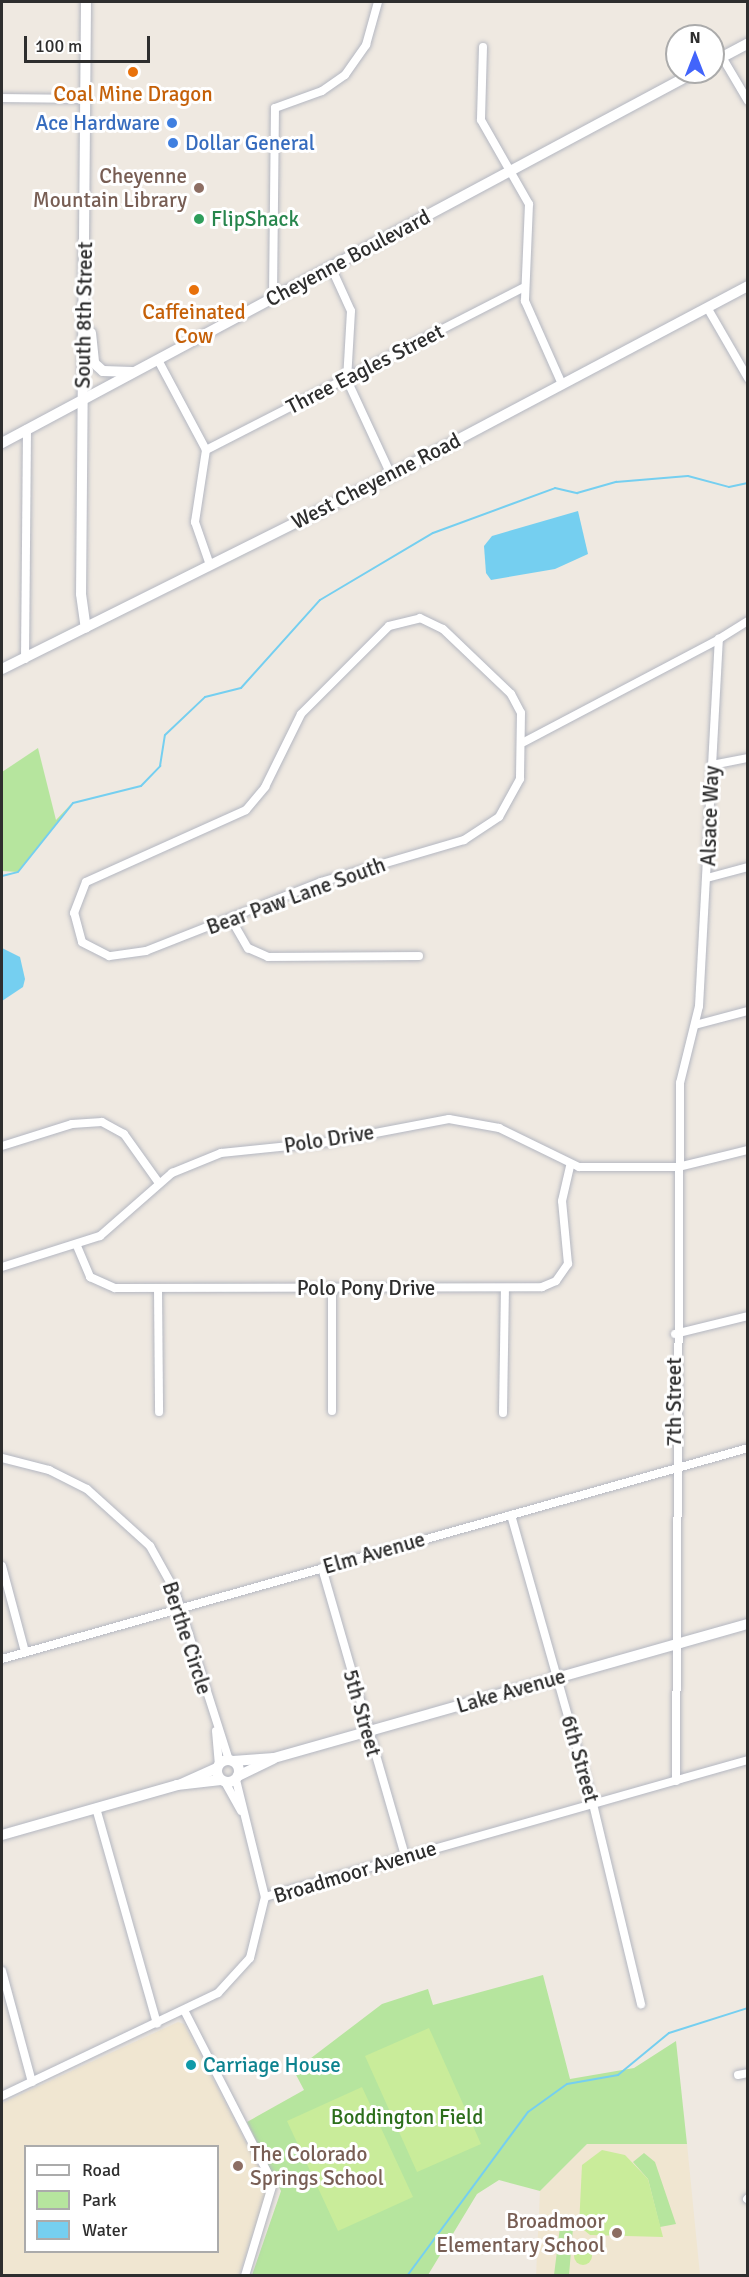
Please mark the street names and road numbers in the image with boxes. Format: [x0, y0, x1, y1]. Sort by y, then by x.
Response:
street label: Cheyenne Boulevard [261, 204, 435, 312]
street label: South 8th Street [70, 241, 98, 389]
street label: Three Eagles Street [282, 318, 448, 420]
street label: West Cheyenne Road [287, 428, 465, 534]
street label: Alsace Way [696, 765, 724, 867]
street label: Bear Paw Lane South [203, 852, 389, 940]
street label: Polo Drive [282, 1119, 376, 1159]
street label: Polo Pony Drive [297, 1275, 435, 1301]
street label: 7th Street [661, 1357, 687, 1447]
street label: Elm Avenue [320, 1526, 428, 1580]
street label: Berthe Circle [157, 1578, 217, 1698]
street label: Lake Avenue [454, 1663, 568, 1719]
street label: 5th Street [338, 1667, 386, 1759]
street label: 6th Street [556, 1713, 604, 1805]
street label: Broadmoor Avenue [271, 1835, 439, 1909]

